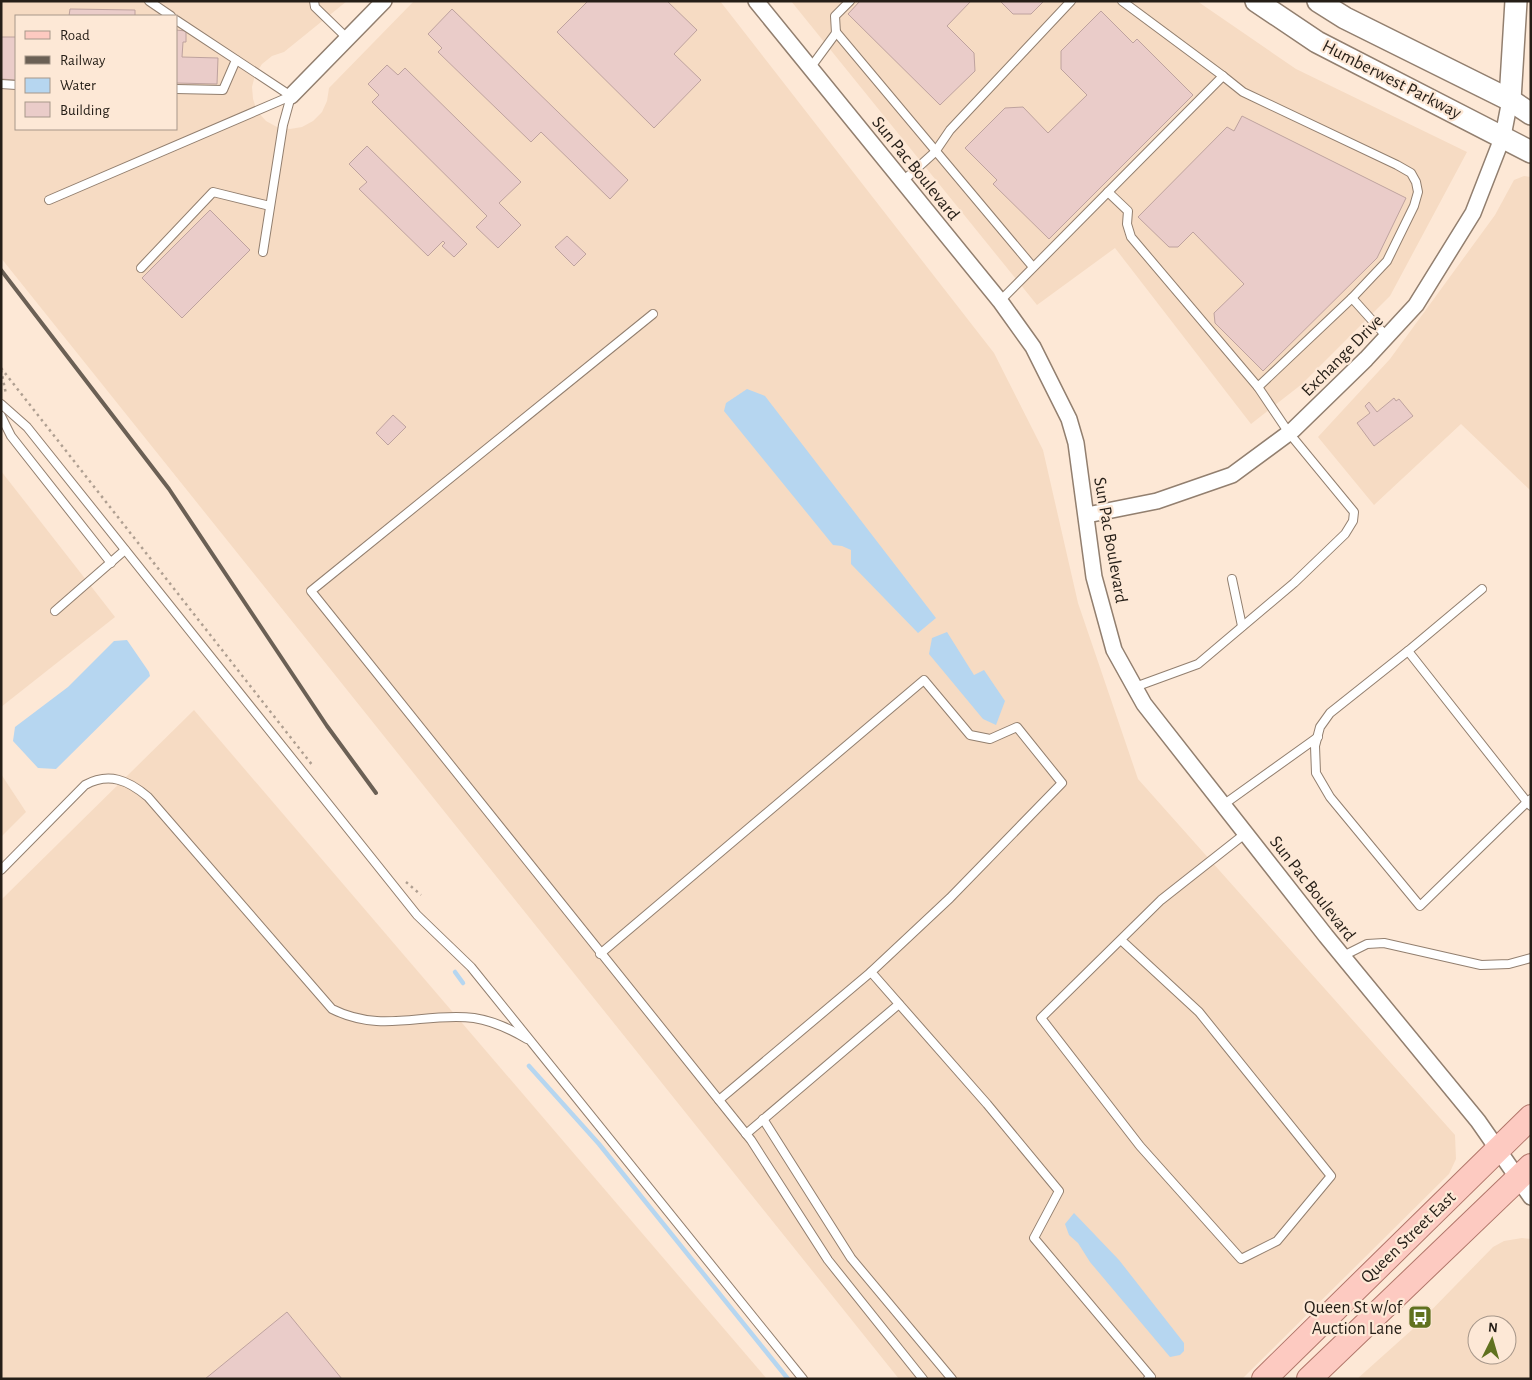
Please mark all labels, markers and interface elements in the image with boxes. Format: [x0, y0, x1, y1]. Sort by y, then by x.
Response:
legend [15, 15, 178, 130]
text: Road [60, 28, 90, 43]
street label: Humberwest Parkway [1319, 37, 1464, 123]
text: Railway [60, 53, 106, 68]
text: Water [60, 78, 96, 93]
text: Building [60, 103, 110, 118]
street label: Sun Pac Boulevard [868, 113, 962, 224]
street label: Exchange Drive [1298, 311, 1387, 400]
street label: Sun Pac Boulevard [1090, 476, 1130, 605]
street label: Sun Pac Boulevard [1266, 833, 1359, 944]
street label: Queen Street East [1358, 1188, 1460, 1287]
place label: Queen St w/of Auction Lane [1304, 1299, 1404, 1338]
bus stop icon: Queen St w/of Auction Lane [1407, 1304, 1433, 1330]
north arrow [1467, 1315, 1517, 1365]
text: N [1488, 1321, 1499, 1335]

